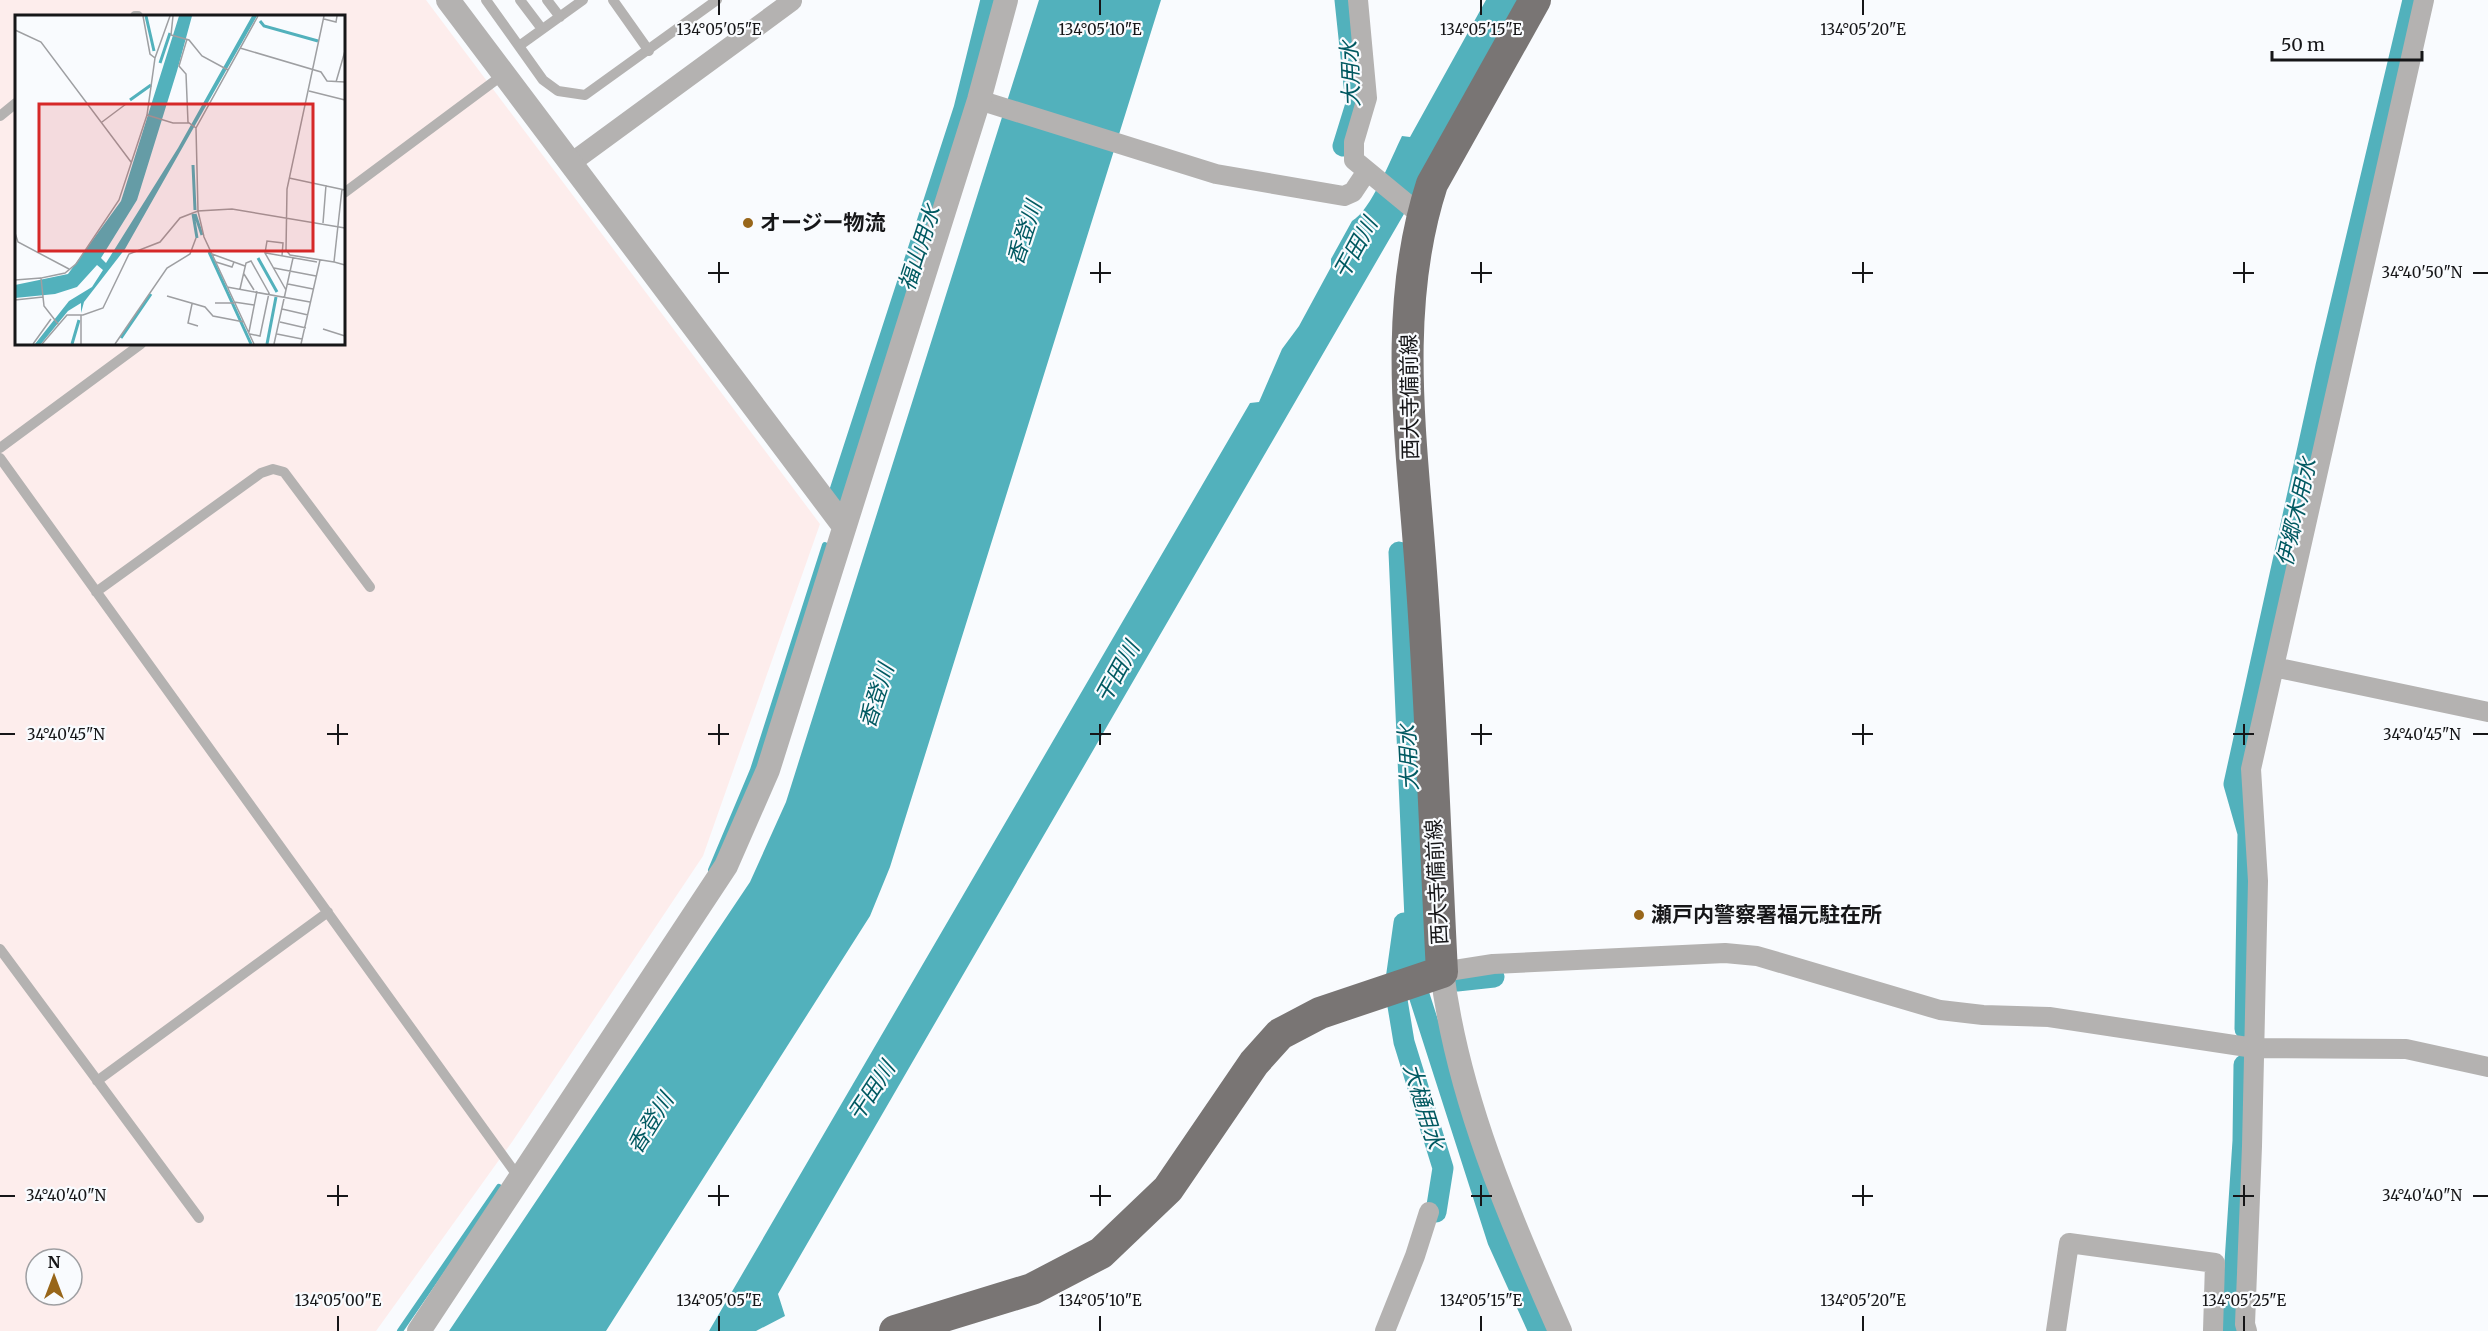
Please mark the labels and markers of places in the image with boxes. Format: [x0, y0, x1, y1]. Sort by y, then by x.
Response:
place label: オージー物流 [760, 209, 886, 236]
marker: オージー物流 [741, 216, 755, 230]
place label: 瀬戸内警察署福元駐在所 [1651, 901, 1882, 928]
marker: 瀬戸内警察署福元駐在所 [1632, 908, 1646, 922]

